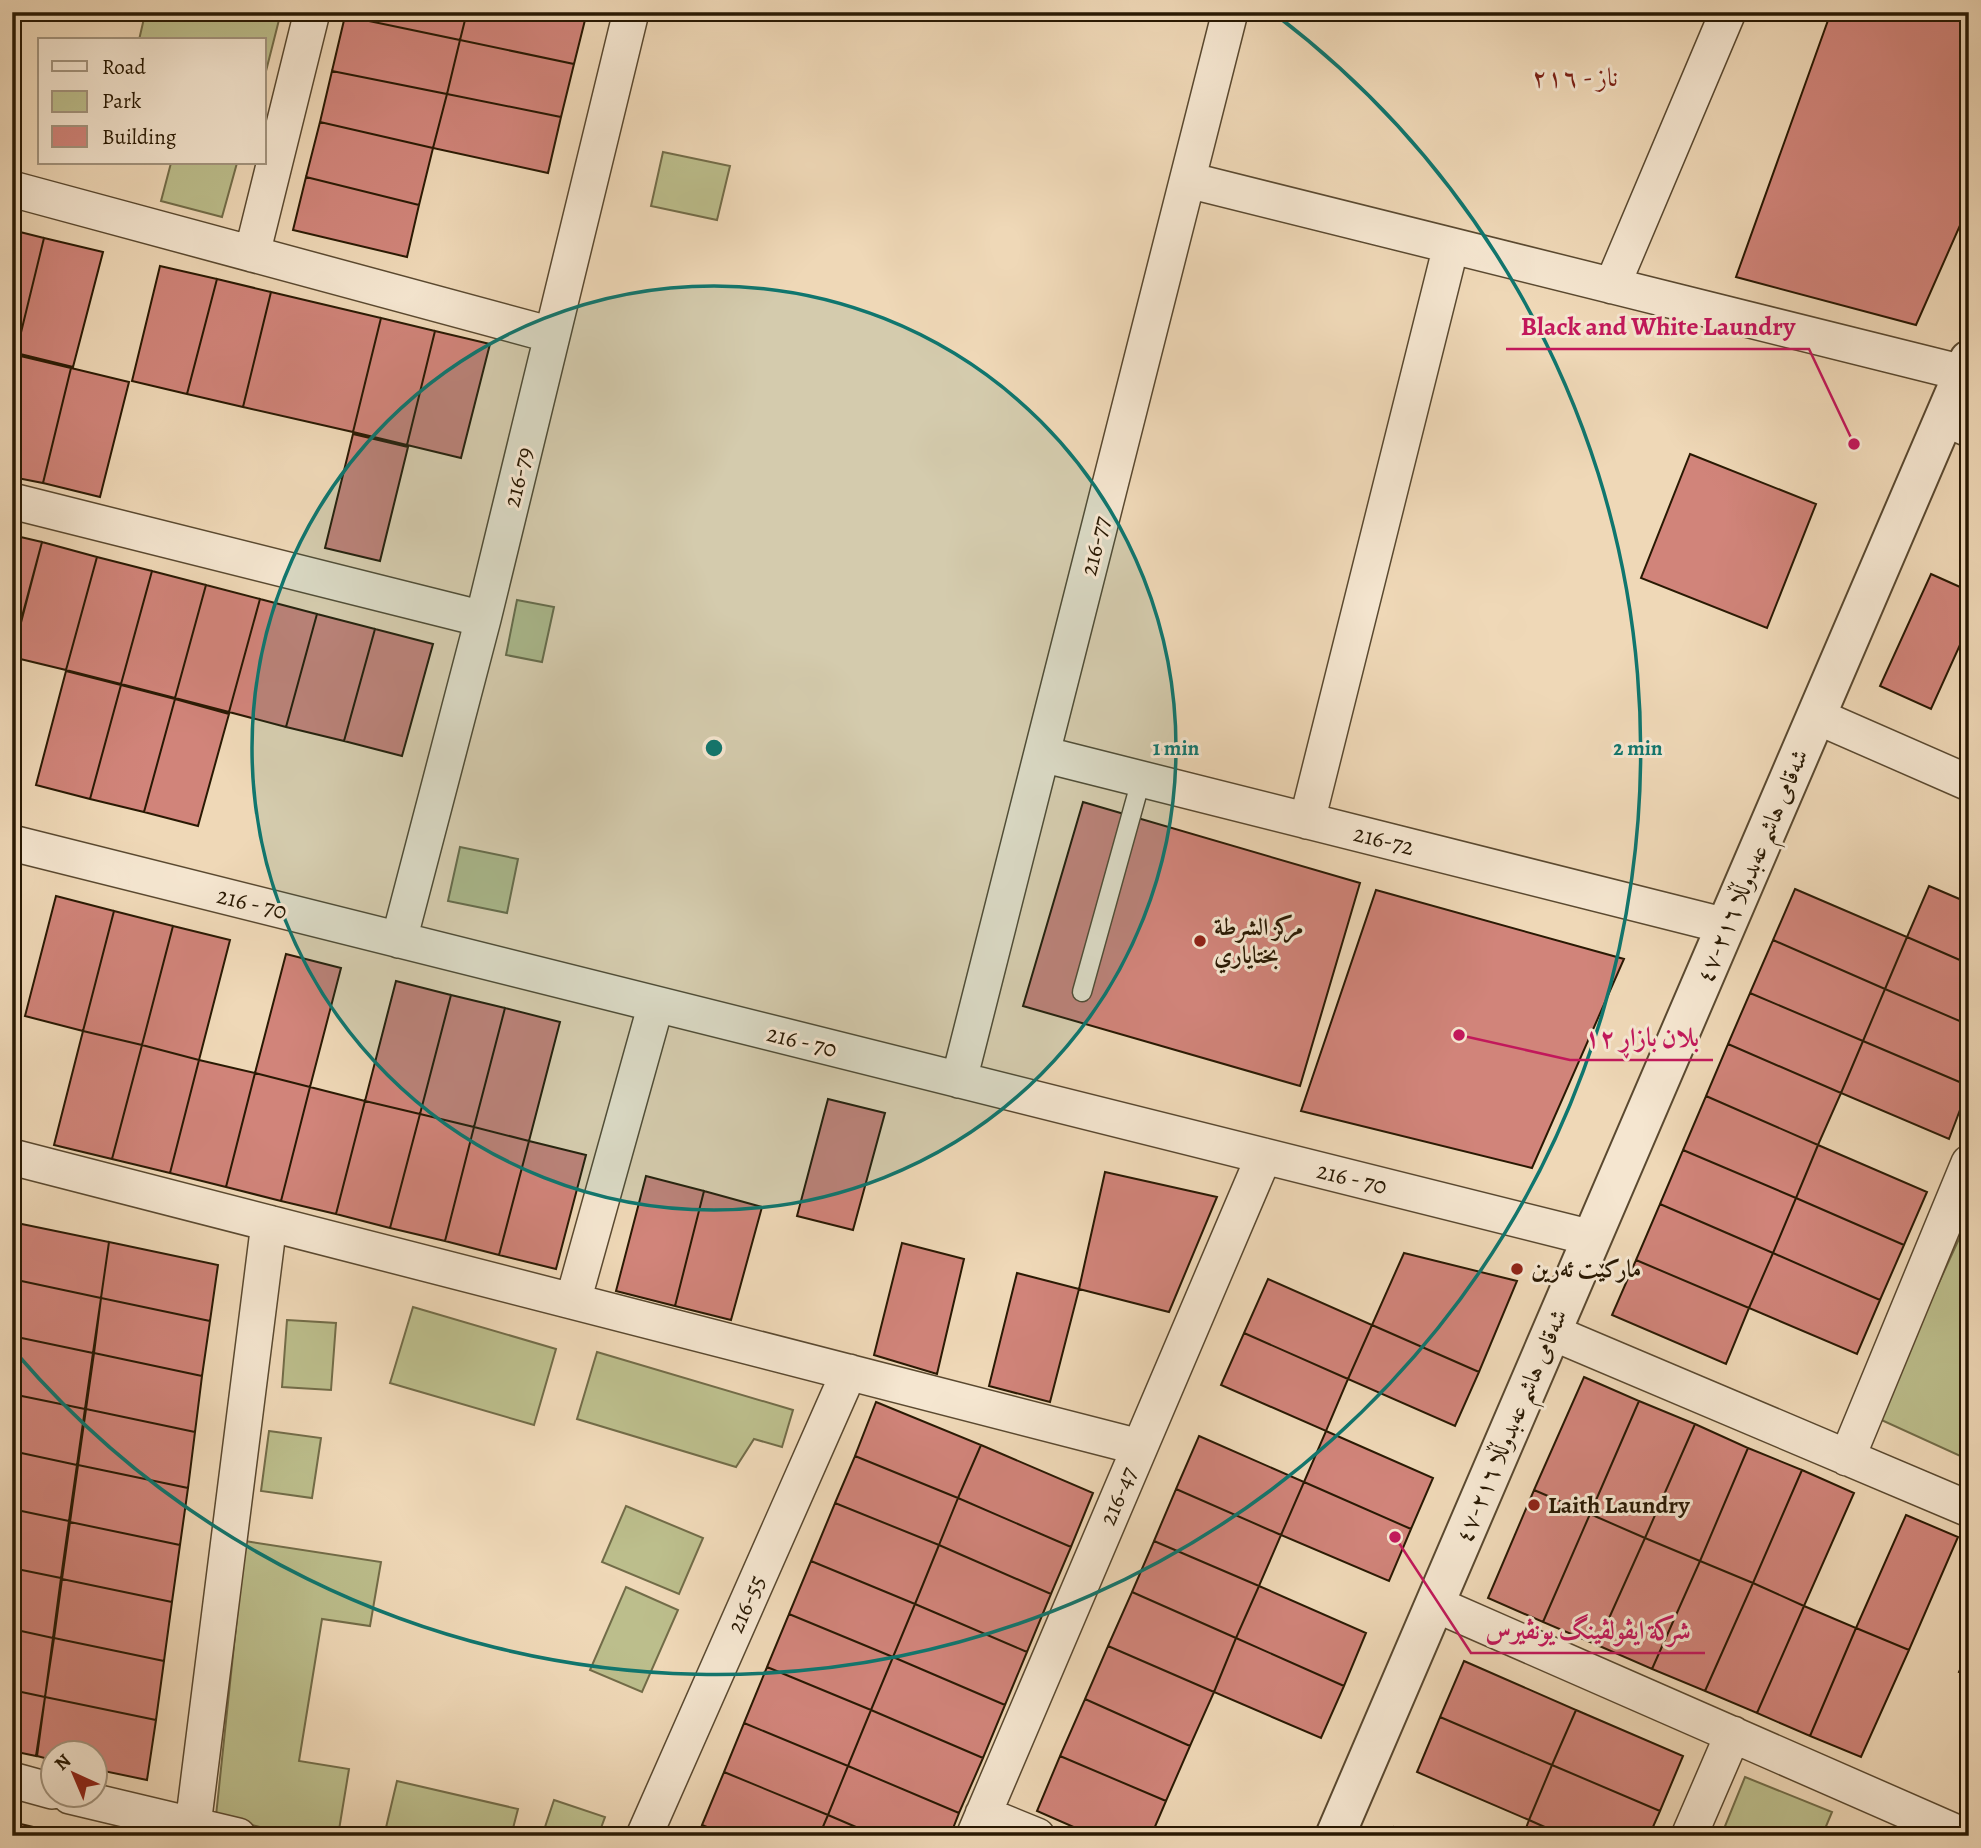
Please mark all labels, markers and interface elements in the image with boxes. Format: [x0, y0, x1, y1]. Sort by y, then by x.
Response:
legend [38, 38, 266, 164]
text: Road [102, 53, 146, 81]
district label: ناز - ٢١٦ [1532, 60, 1618, 95]
text: Park [102, 87, 142, 115]
text: Building [102, 123, 177, 151]
callout: Black and White Laundry [1506, 302, 1809, 349]
text: Black and White Laundry [1521, 309, 1796, 344]
street label: 216-79 [495, 444, 541, 510]
street label: 216-77 [1072, 512, 1118, 579]
text: 1 min [1153, 734, 1200, 762]
text: 2 min [1613, 734, 1663, 762]
centre of rings [702, 736, 726, 760]
street label: شەقامی هاشم عەبدوڵڵا ٢١٦-٤٧ [1688, 744, 1823, 991]
street label: 216-72 [1350, 817, 1418, 863]
street label: 216 - 70 [214, 879, 290, 927]
place label: مركز الشرطة بختاياري [1214, 911, 1303, 974]
marker: مركز الشرطة بختاياري [1192, 933, 1208, 949]
callout: بلان بازاڕ ١٢ [1570, 1013, 1713, 1060]
street label: 216 - 70 [764, 1017, 840, 1065]
text: بلان بازاڕ ١٢ [1585, 1020, 1699, 1059]
street label: 216 - 70 [1314, 1154, 1390, 1202]
place label: مارکێت ئەرین [1531, 1253, 1641, 1285]
marker: مارکێت ئەرین [1509, 1261, 1525, 1277]
street label: شەقامی هاشم عەبدوڵڵا ٢١٦-٤٧ [1447, 1304, 1582, 1551]
street label: 216-47 [1091, 1461, 1145, 1530]
place label: Laith Laundry [1548, 1489, 1690, 1521]
marker: Laith Laundry [1526, 1497, 1542, 1513]
street label: 216-55 [719, 1570, 773, 1638]
callout: شركة ايڤولڤينگ يونڤيرس [1471, 1606, 1705, 1653]
text: شركة ايڤولڤينگ يونڤيرس [1485, 1613, 1691, 1648]
north arrow [38, 1740, 108, 1810]
text: N [49, 1748, 77, 1777]

